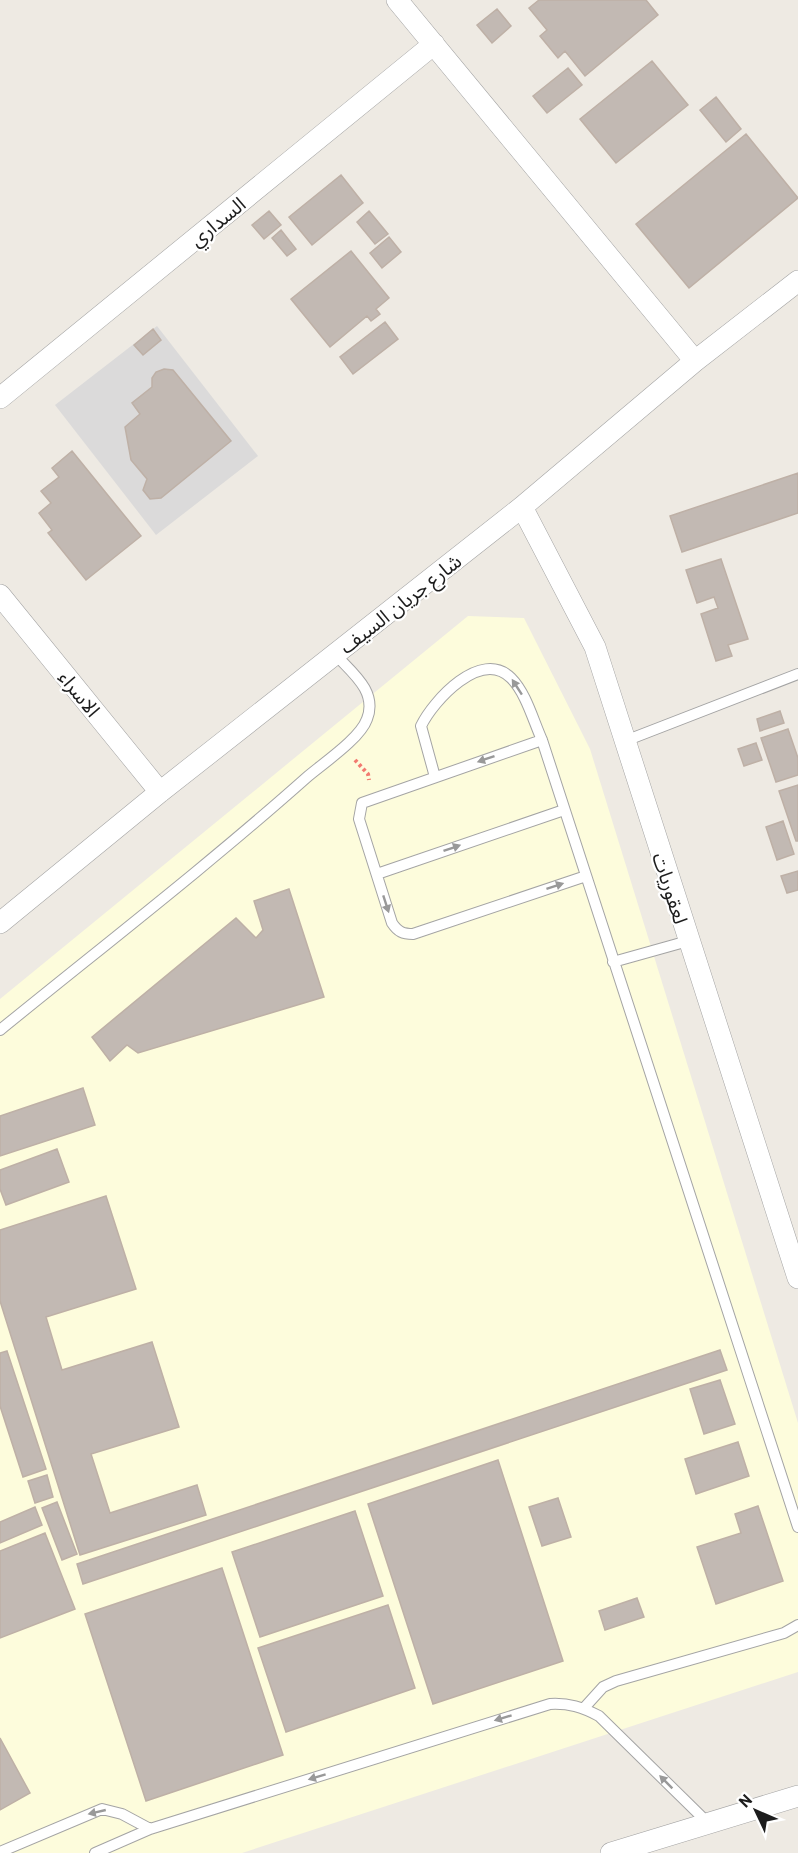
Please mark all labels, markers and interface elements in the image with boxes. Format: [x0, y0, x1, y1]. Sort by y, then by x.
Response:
street label: السداري [184, 191, 253, 254]
street label: شارع جريان السيف [334, 548, 468, 661]
street label: الاسراء [53, 665, 106, 722]
one-way arrow [511, 680, 523, 696]
one-way arrow [477, 755, 495, 765]
one-way arrow [443, 843, 461, 853]
street label: لعقوريات [647, 849, 694, 927]
one-way arrow [546, 881, 564, 891]
one-way arrow [382, 895, 391, 913]
one-way arrow [494, 1714, 512, 1723]
one-way arrow [308, 1773, 326, 1782]
one-way arrow [660, 1776, 674, 1790]
north arrow [726, 1781, 786, 1841]
text: N [734, 1790, 755, 1811]
one-way arrow [88, 1807, 106, 1817]

